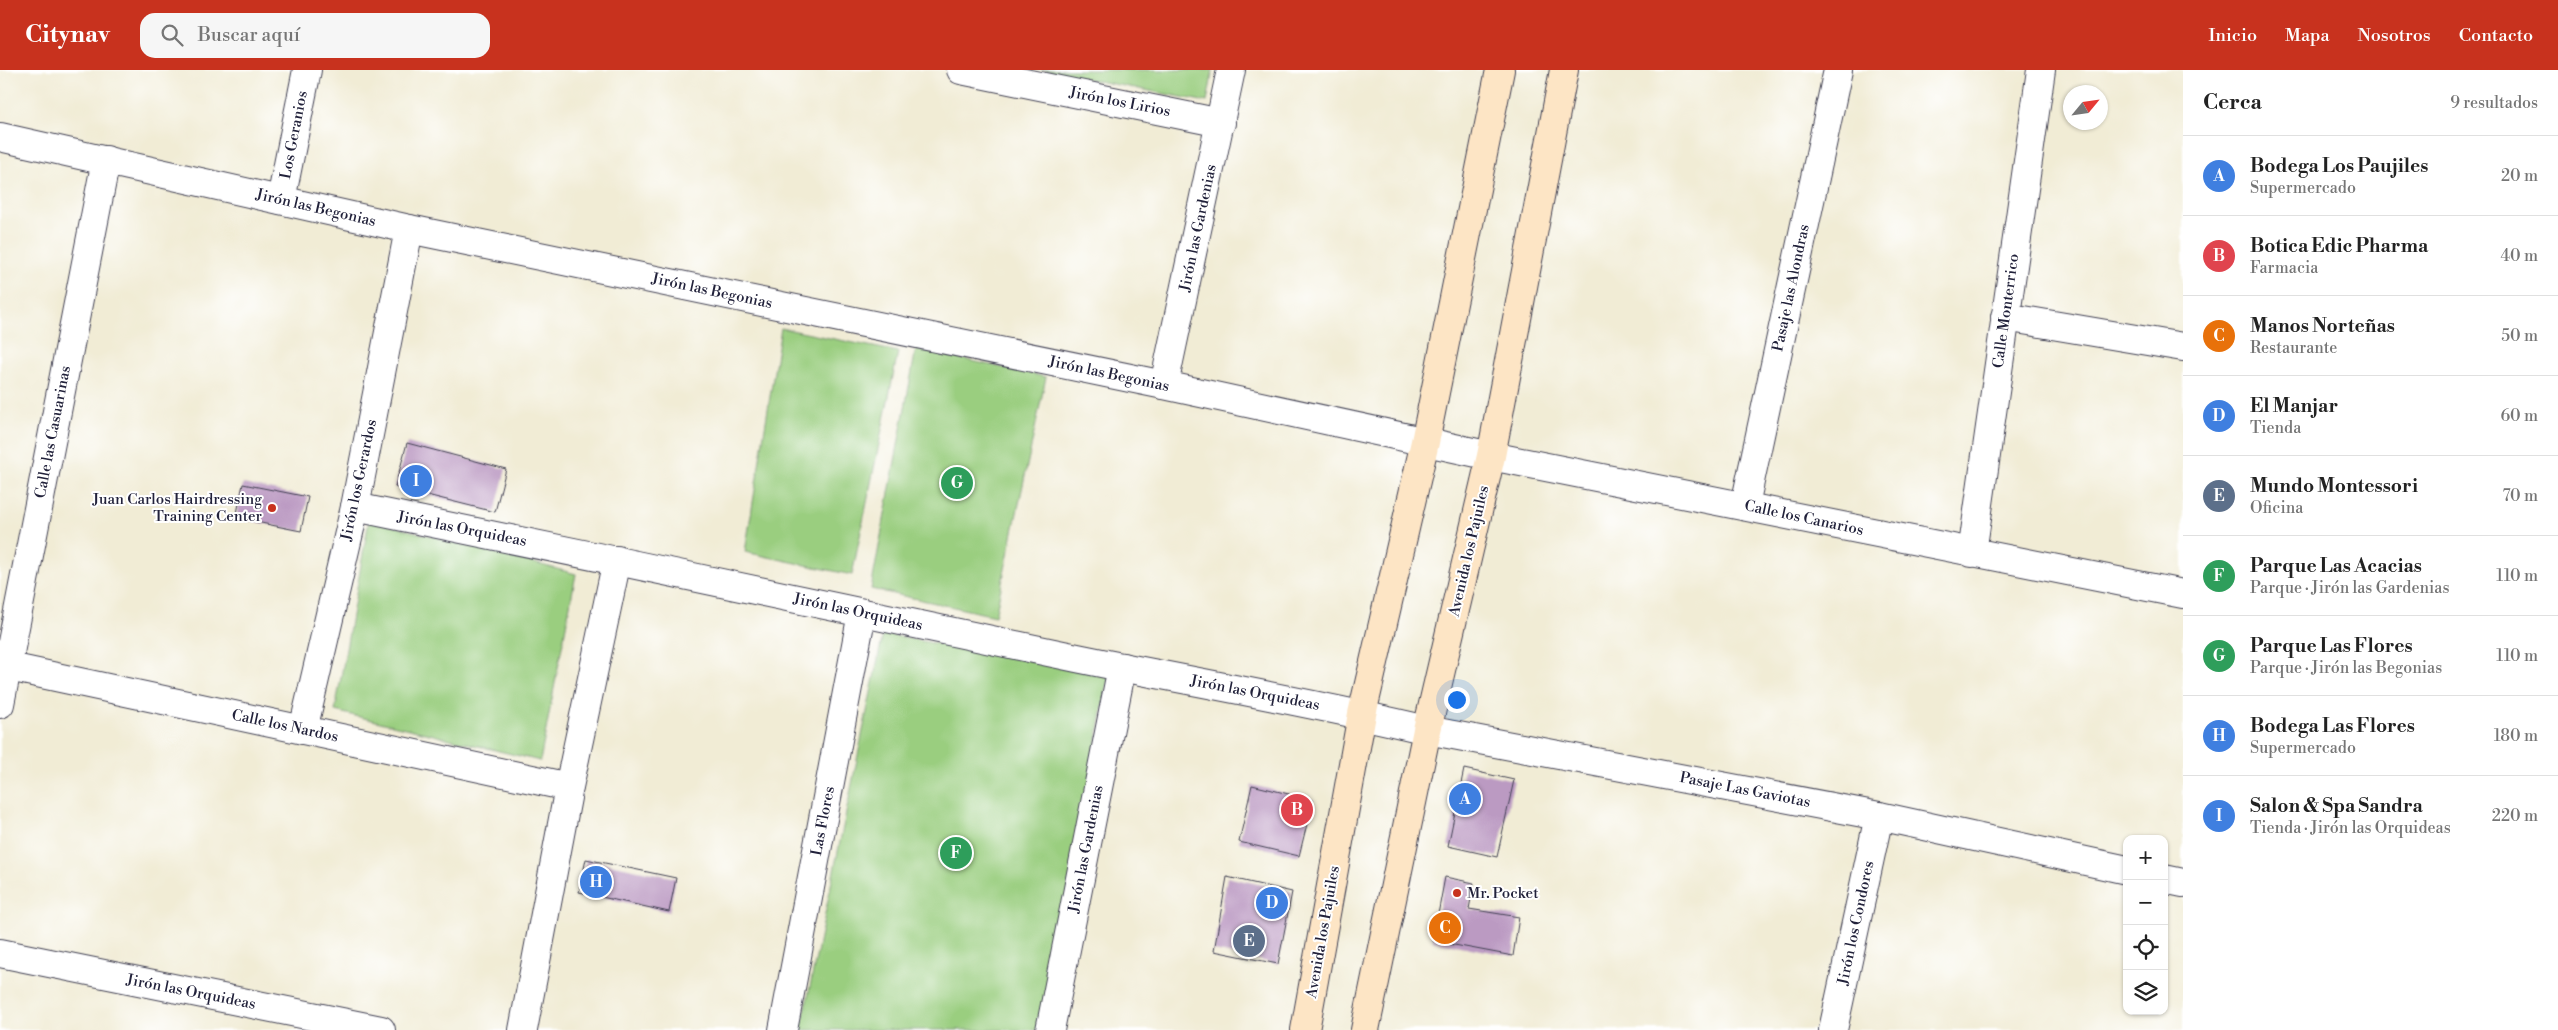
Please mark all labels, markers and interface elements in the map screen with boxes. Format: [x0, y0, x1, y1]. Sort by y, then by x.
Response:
search box [140, 13, 490, 58]
text: Citynav [25, 20, 110, 50]
icon: search [158, 21, 186, 49]
text: Buscar aquí [198, 23, 300, 47]
text: Inicio [2208, 24, 2257, 47]
text: Mapa [2285, 24, 2330, 47]
text: Nosotros [2358, 24, 2431, 47]
text: Contacto [2459, 24, 2533, 47]
street label: Jirón los Lirios [1067, 83, 1172, 121]
north arrow [2063, 85, 2108, 130]
street label: Los Geranios [276, 89, 312, 181]
text: Cerca [2203, 90, 2262, 116]
text: 9 resultados [2450, 93, 2538, 113]
text: Bodega Los Paujiles [2250, 154, 2428, 178]
street label: Jirón las Gardenias [1175, 163, 1221, 294]
text: A [2213, 166, 2225, 186]
text: 20 m [2501, 166, 2538, 186]
text: Supermercado [2250, 178, 2356, 198]
street label: Jirón las Begonias [253, 185, 378, 231]
street label: Pasaje las Alondras [1768, 223, 1814, 353]
text: Botica Edic Pharma [2250, 234, 2428, 258]
text: B [2213, 246, 2225, 266]
text: 40 m [2501, 246, 2538, 266]
street label: Calle Monterrico [1989, 253, 2023, 369]
text: Farmacia [2250, 258, 2318, 278]
street label: Jirón las Begonias [649, 269, 774, 313]
text: Manos Norteñas [2250, 314, 2395, 338]
text: C [2213, 326, 2225, 346]
text: 50 m [2501, 326, 2538, 346]
text: Restaurante [2250, 338, 2337, 358]
street label: Jirón las Begonias [1046, 352, 1171, 396]
street label: Calle las Casuarinas [31, 364, 75, 500]
text: El Manjar [2250, 394, 2338, 418]
text: D [2213, 406, 2225, 426]
text: 60 m [2500, 406, 2538, 426]
street label: Jirón los Gerardos [337, 418, 381, 543]
text: Tienda [2250, 418, 2301, 438]
pin: I [400, 462, 432, 500]
pin: G [941, 464, 973, 502]
text: Mundo Montessori [2250, 474, 2418, 498]
street label: Avenida los Pajuiles [1444, 484, 1493, 619]
text: E [2213, 486, 2225, 506]
text: 70 m [2502, 486, 2538, 506]
place label: Juan Carlos Hairdressing Training Center [92, 490, 263, 526]
street label: Calle los Canarios [1743, 496, 1865, 540]
text: Oficina [2250, 498, 2303, 518]
marker: Juan Carlos Hairdressing Training Center [266, 502, 278, 514]
street label: Jirón las Orquideas [395, 507, 528, 551]
text: Parque Las Acacias [2250, 554, 2422, 578]
text: F [2213, 566, 2225, 586]
text: 110 m [2496, 566, 2538, 586]
text: Parque · Jirón las Gardenias [2250, 578, 2449, 598]
street label: Jirón las Orquideas [791, 589, 924, 635]
text: Parque Las Flores [2250, 634, 2413, 658]
text: G [2213, 646, 2225, 666]
text: 110 m [2496, 646, 2538, 666]
text: Parque · Jirón las Begonias [2250, 658, 2442, 678]
street label: Jirón las Orquideas [1188, 671, 1321, 715]
your location [1444, 687, 1470, 713]
street label: Calle los Nardos [230, 705, 340, 747]
text: Bodega Las Flores [2250, 714, 2415, 738]
text: H [2212, 726, 2226, 746]
text: 180 m [2494, 726, 2538, 746]
text: Supermercado [2250, 738, 2356, 758]
street label: Pasaje Las Gaviotas [1678, 768, 1812, 812]
pin: A [1449, 780, 1481, 818]
street label: Jirón las Gardenias [1064, 784, 1108, 915]
street label: Las Flores [807, 785, 839, 857]
pin: B [1281, 791, 1313, 829]
text: Salon & Spa Sandra [2250, 794, 2423, 818]
text: I [2216, 806, 2222, 826]
text: 220 m [2492, 806, 2538, 826]
text: Tienda · Jirón las Orquideas [2250, 818, 2451, 838]
pin: F [940, 834, 972, 872]
map controls [2123, 835, 2168, 1015]
button: + [2123, 835, 2168, 880]
street label: Jirón los Condores [1833, 859, 1878, 988]
pin: H [580, 863, 612, 901]
street label: Avenida los Pajuiles [1302, 864, 1344, 1001]
button: − [2123, 880, 2168, 925]
pin: D [1256, 884, 1288, 922]
place label: Mr. Pocket [1467, 884, 1539, 903]
marker: Mr. Pocket [1451, 887, 1463, 899]
pin: C [1429, 909, 1461, 947]
pin: E [1233, 922, 1265, 960]
button: locate [2123, 925, 2168, 970]
street label: Jirón las Orquideas [124, 970, 257, 1014]
button: layers [2123, 970, 2168, 1015]

